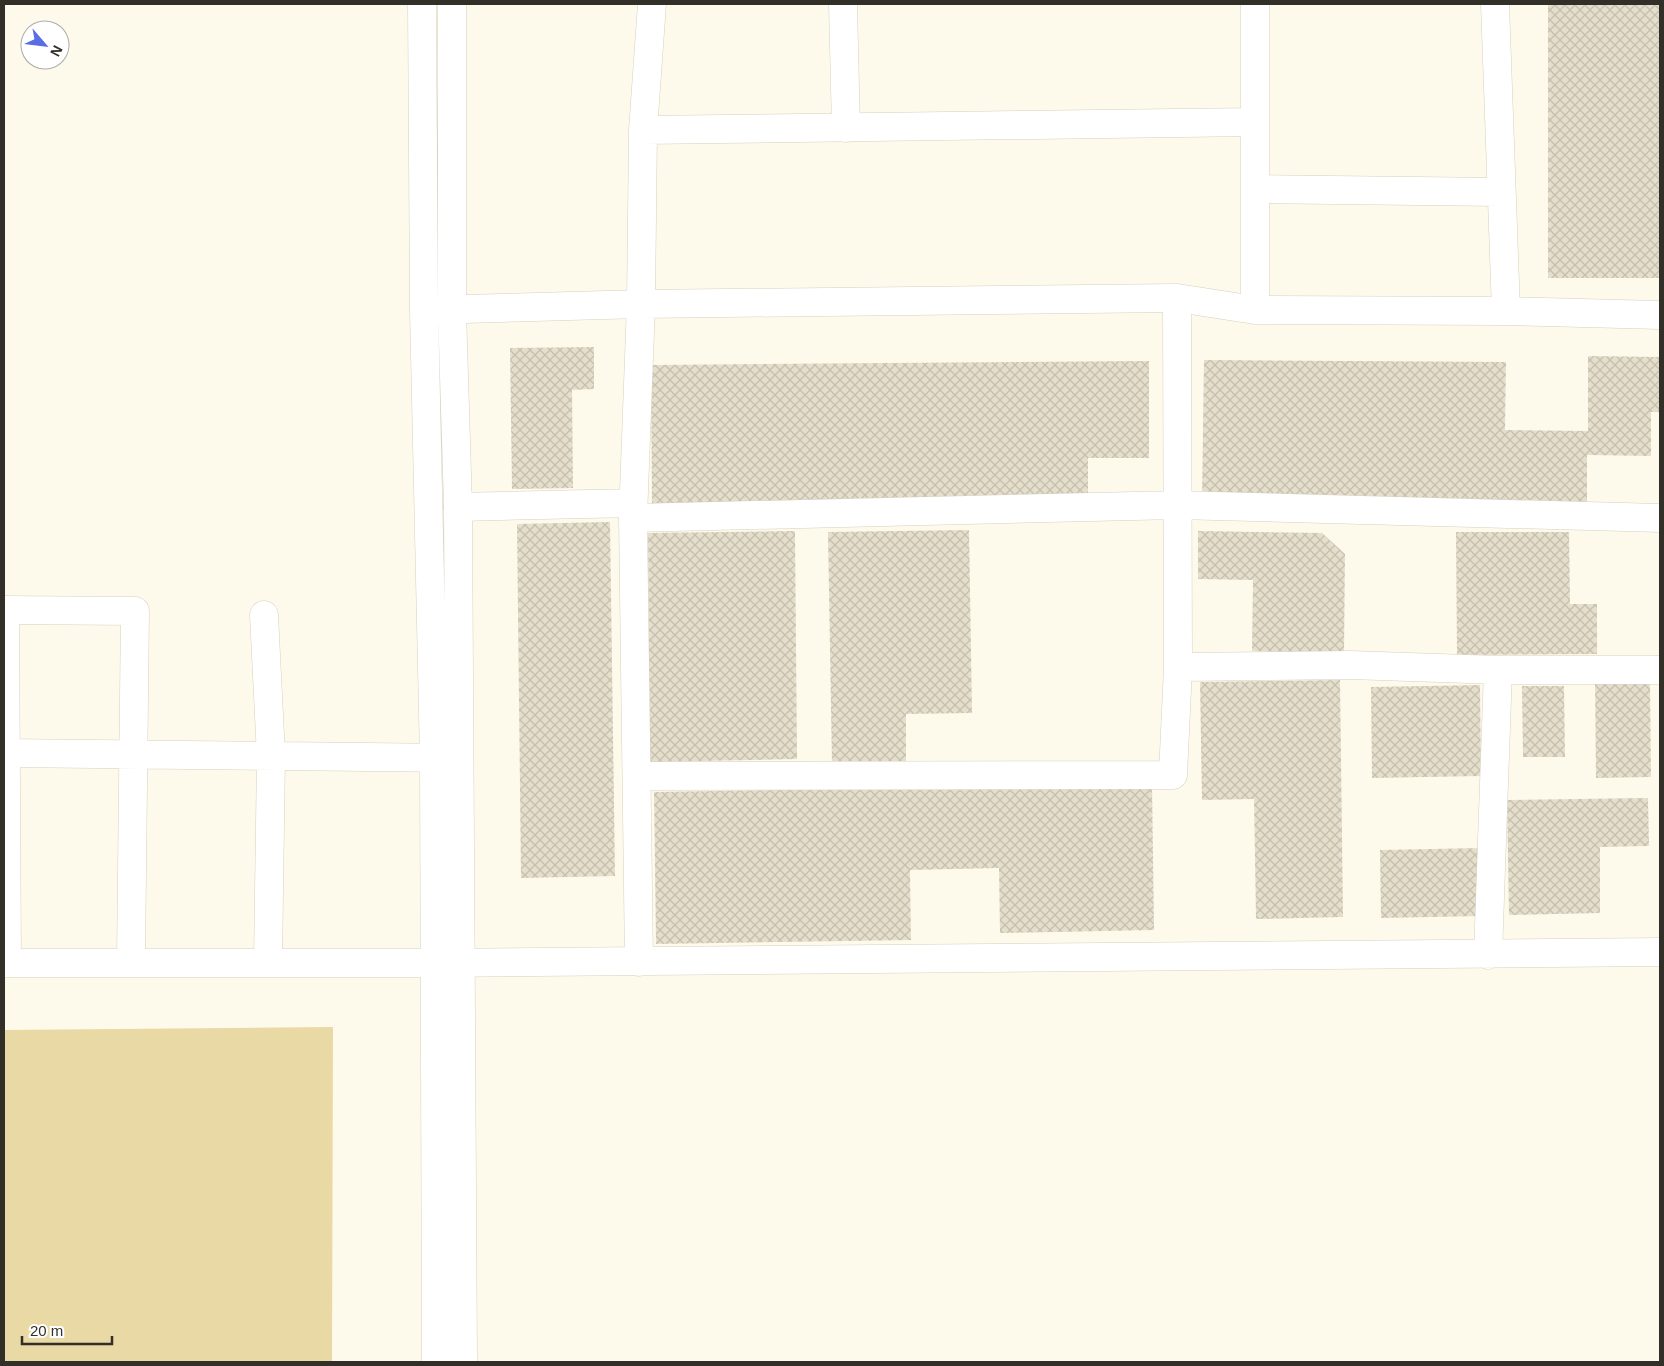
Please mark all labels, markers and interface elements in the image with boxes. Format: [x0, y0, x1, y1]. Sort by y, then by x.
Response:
north arrow [20, 20, 70, 70]
text: N [47, 43, 66, 59]
scale bar [22, 1314, 112, 1346]
text: 20 m [30, 1322, 63, 1339]

